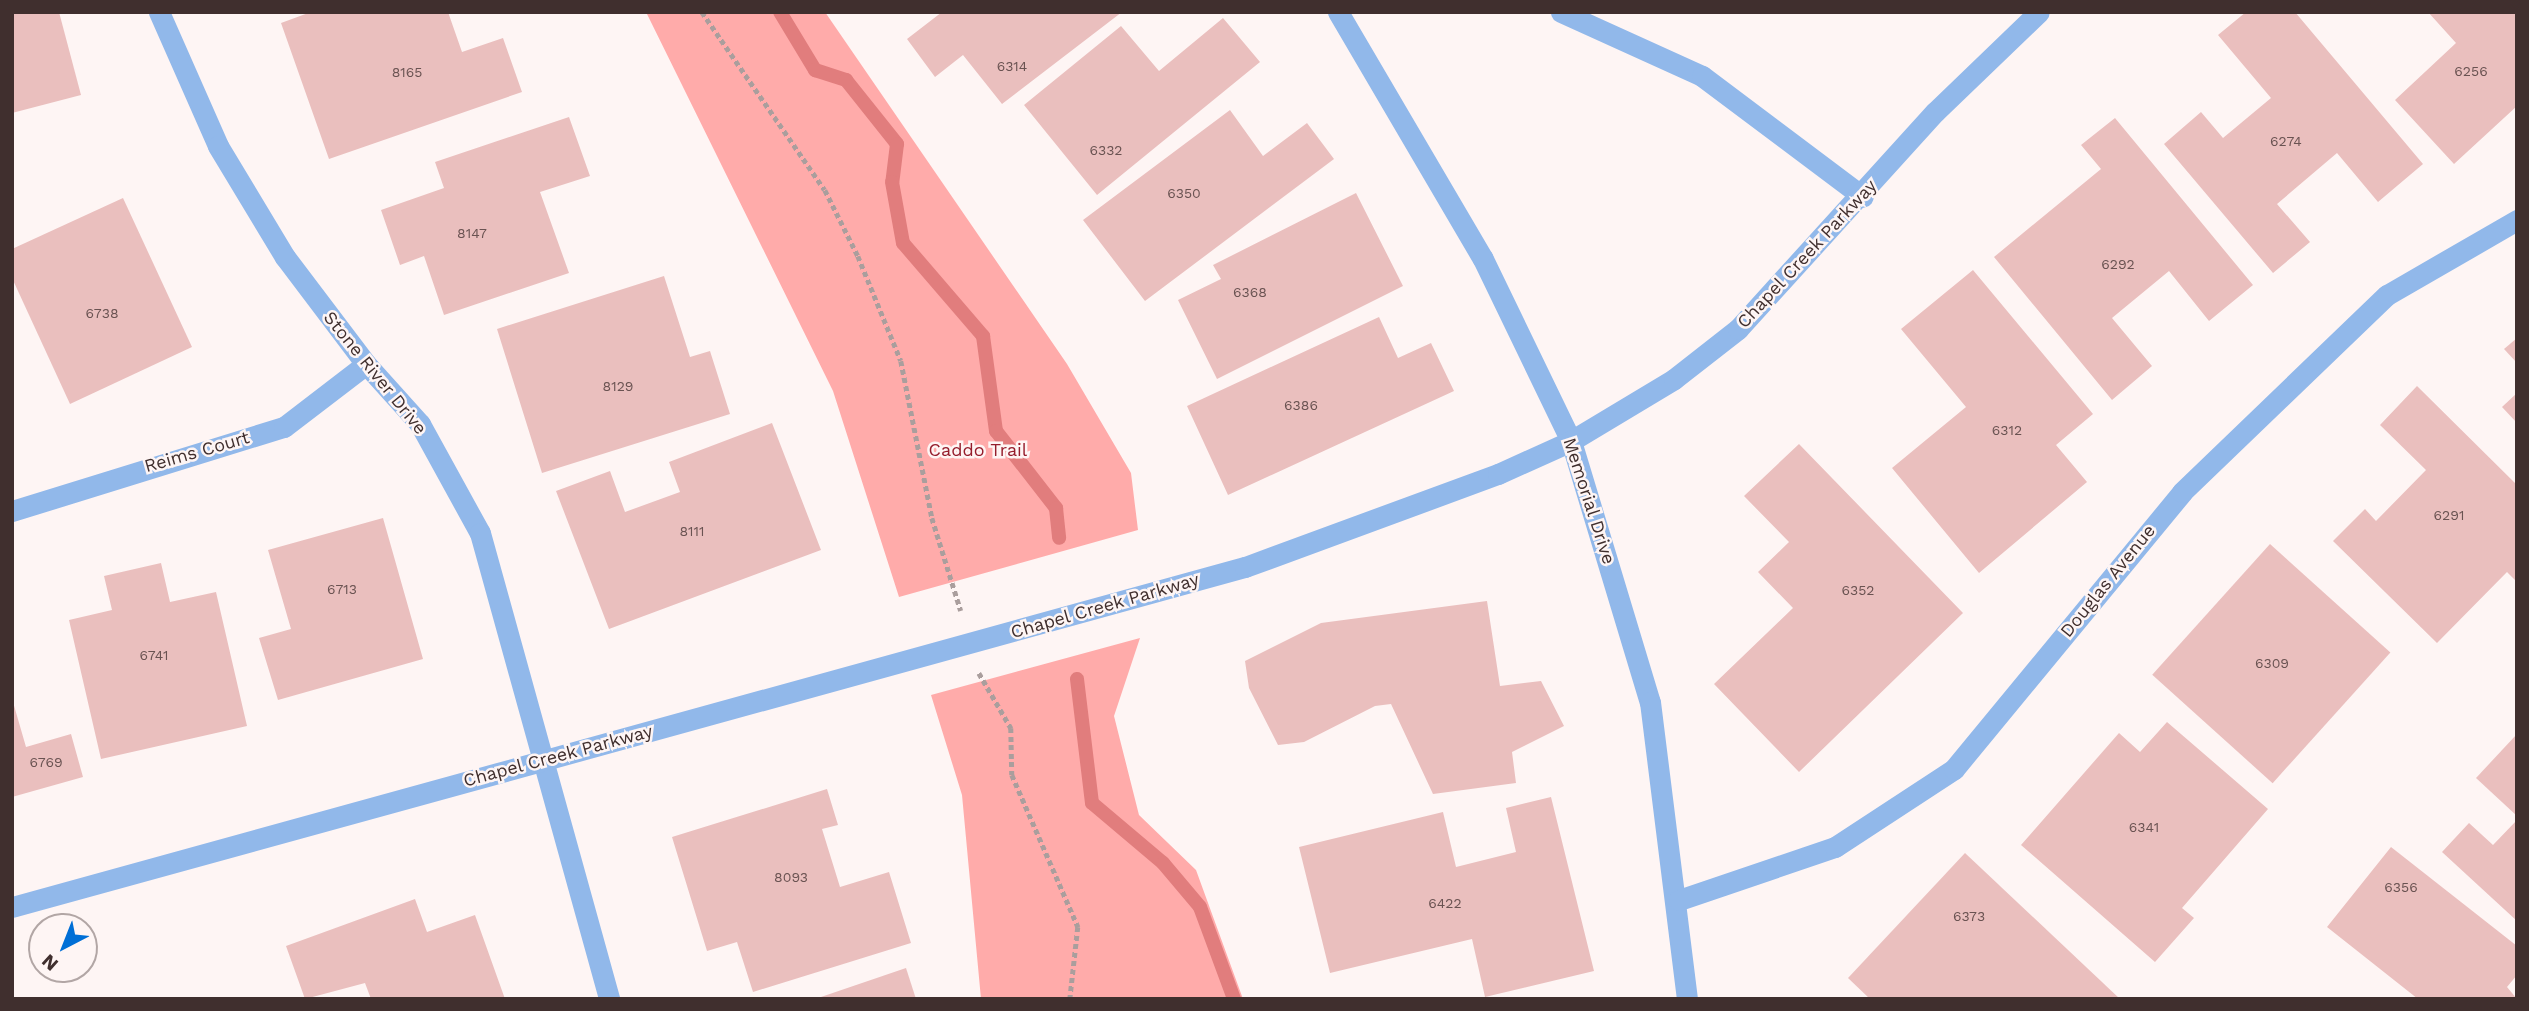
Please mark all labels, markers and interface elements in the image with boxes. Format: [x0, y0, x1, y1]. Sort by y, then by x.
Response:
house number: 6314 [997, 58, 1027, 74]
house number: 6256 [2454, 63, 2488, 79]
house number: 8165 [392, 64, 422, 80]
house number: 6274 [2270, 133, 2302, 149]
house number: 6332 [1090, 142, 1122, 158]
street label: Chapel Creek Parkway [1732, 175, 1882, 333]
house number: 6350 [1167, 185, 1201, 201]
house number: 8147 [457, 225, 487, 241]
house number: 6292 [2101, 256, 2135, 272]
house number: 6368 [1233, 284, 1267, 300]
house number: 6738 [85, 305, 119, 321]
street label: Stone River Drive [319, 307, 431, 439]
house number: 8129 [603, 378, 633, 394]
house number: 6386 [1284, 397, 1318, 413]
house number: 6312 [1992, 422, 2022, 438]
street label: Reims Court [142, 427, 252, 477]
street label: Memorial Drive [1558, 435, 1620, 567]
park label: Caddo Trail [928, 439, 1028, 461]
house number: 6291 [2434, 507, 2464, 523]
street label: Douglas Avenue [2056, 520, 2160, 642]
house number: 8111 [679, 523, 705, 539]
street label: Chapel Creek Parkway [1008, 569, 1202, 643]
house number: 6713 [327, 581, 357, 597]
house number: 6352 [1842, 582, 1874, 598]
house number: 6741 [139, 647, 169, 663]
house number: 6309 [2255, 655, 2289, 671]
street label: Chapel Creek Parkway [461, 720, 655, 792]
house number: 6769 [29, 754, 63, 770]
house number: 6341 [2129, 819, 2159, 835]
house number: 8093 [774, 869, 808, 885]
house number: 6356 [2384, 879, 2418, 895]
house number: 6422 [1428, 895, 1462, 911]
house number: 6373 [1953, 908, 1985, 924]
north arrow [28, 913, 98, 983]
text: N [37, 949, 63, 976]

